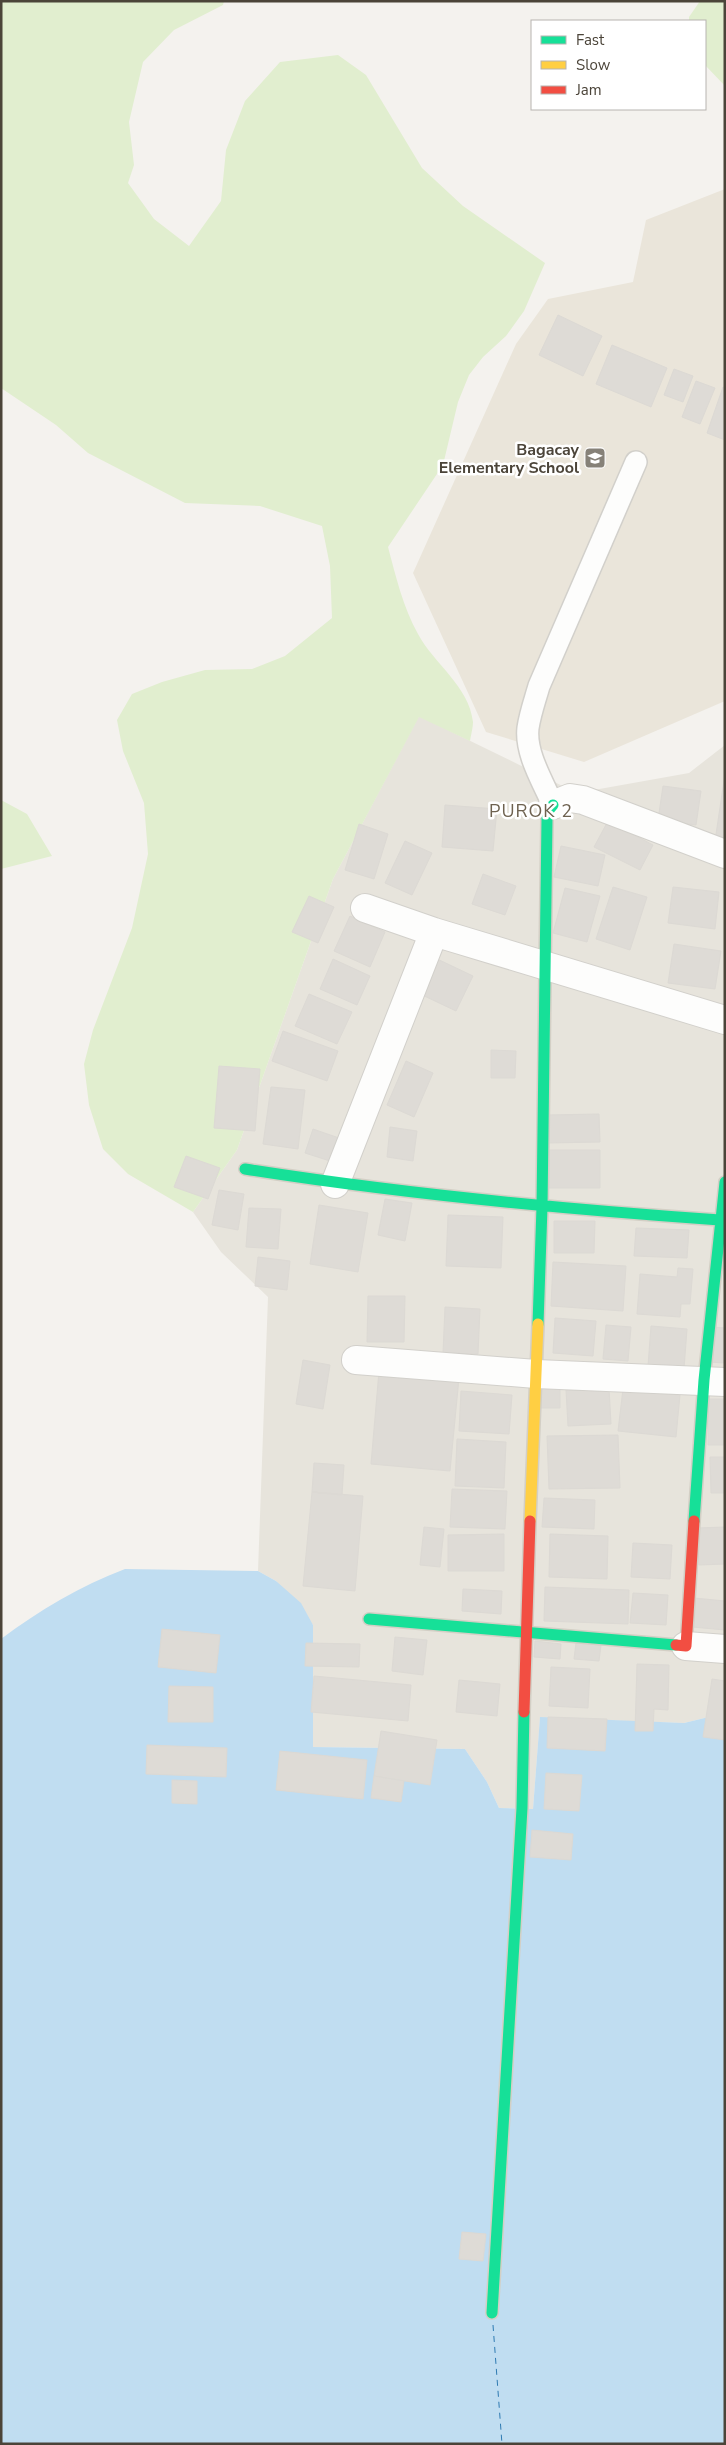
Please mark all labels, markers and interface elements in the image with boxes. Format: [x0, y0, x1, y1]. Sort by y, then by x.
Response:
legend [531, 20, 706, 110]
text: Fast [576, 30, 605, 50]
text: Slow [576, 55, 611, 75]
text: Jam [575, 80, 602, 100]
place label: Bagacay Elementary School [439, 439, 580, 479]
school or university icon: Bagacay Elementary School [583, 446, 607, 470]
district label: PUROK 2 [489, 799, 573, 823]

